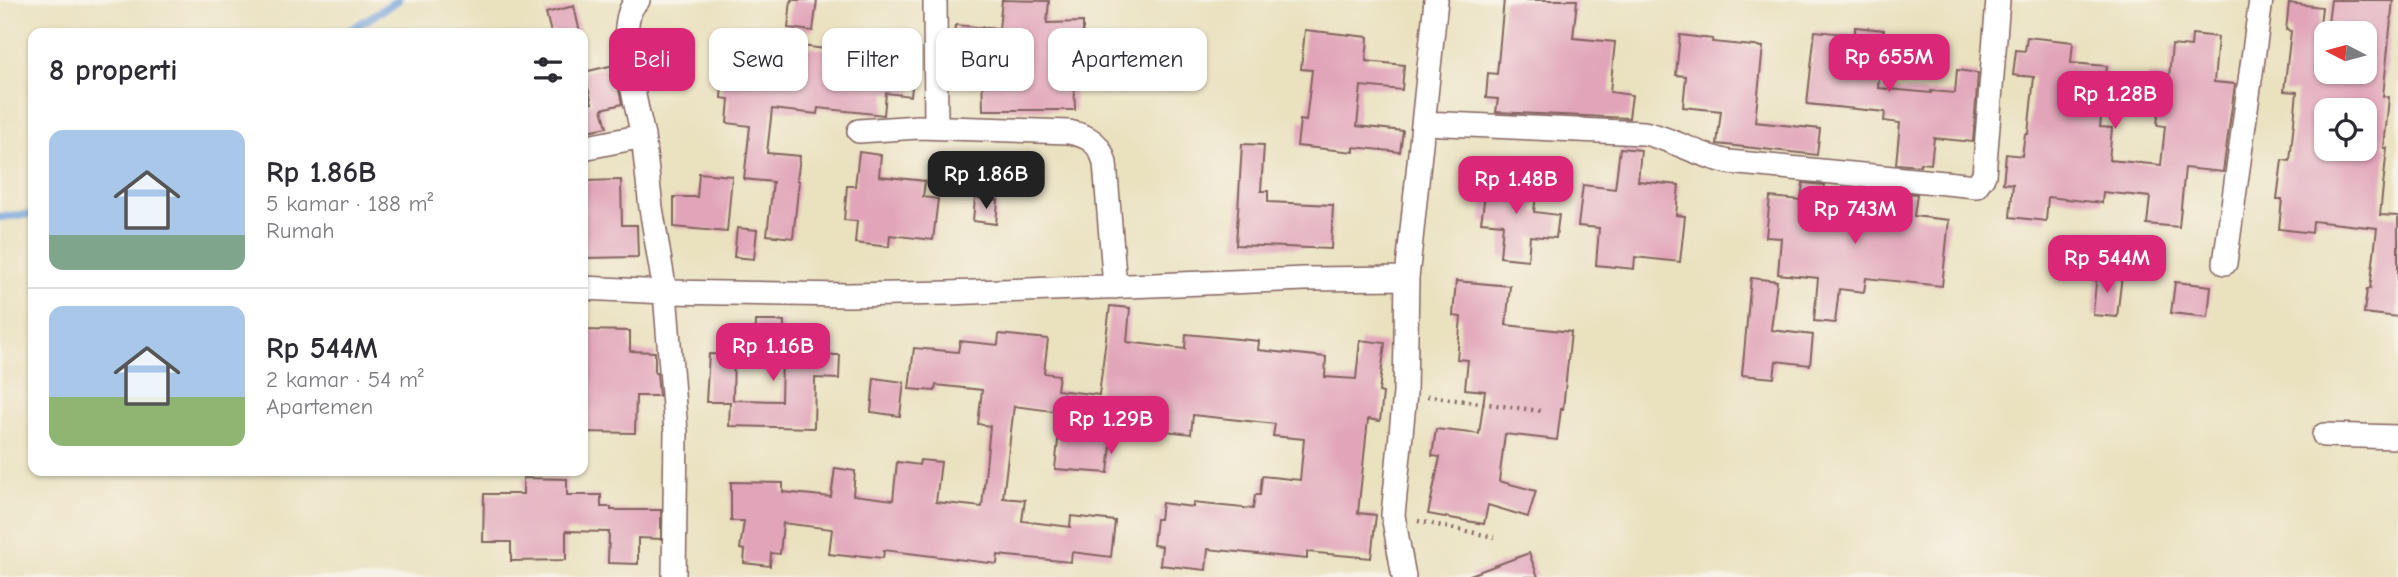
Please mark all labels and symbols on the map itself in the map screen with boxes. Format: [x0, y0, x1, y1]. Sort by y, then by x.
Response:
north arrow [2314, 21, 2376, 84]
pin: Rp 655M [1824, 34, 1954, 94]
pin: Rp 1.28B [2043, 72, 2187, 131]
pin: Rp 1.86B [914, 152, 1058, 211]
pin: Rp 1.48B [1444, 156, 1588, 216]
pin: Rp 743M [1790, 187, 1920, 246]
pin: Rp 544M [2042, 236, 2172, 295]
pin: Rp 1.16B [701, 324, 845, 383]
pin: Rp 1.29B [1039, 396, 1183, 456]

